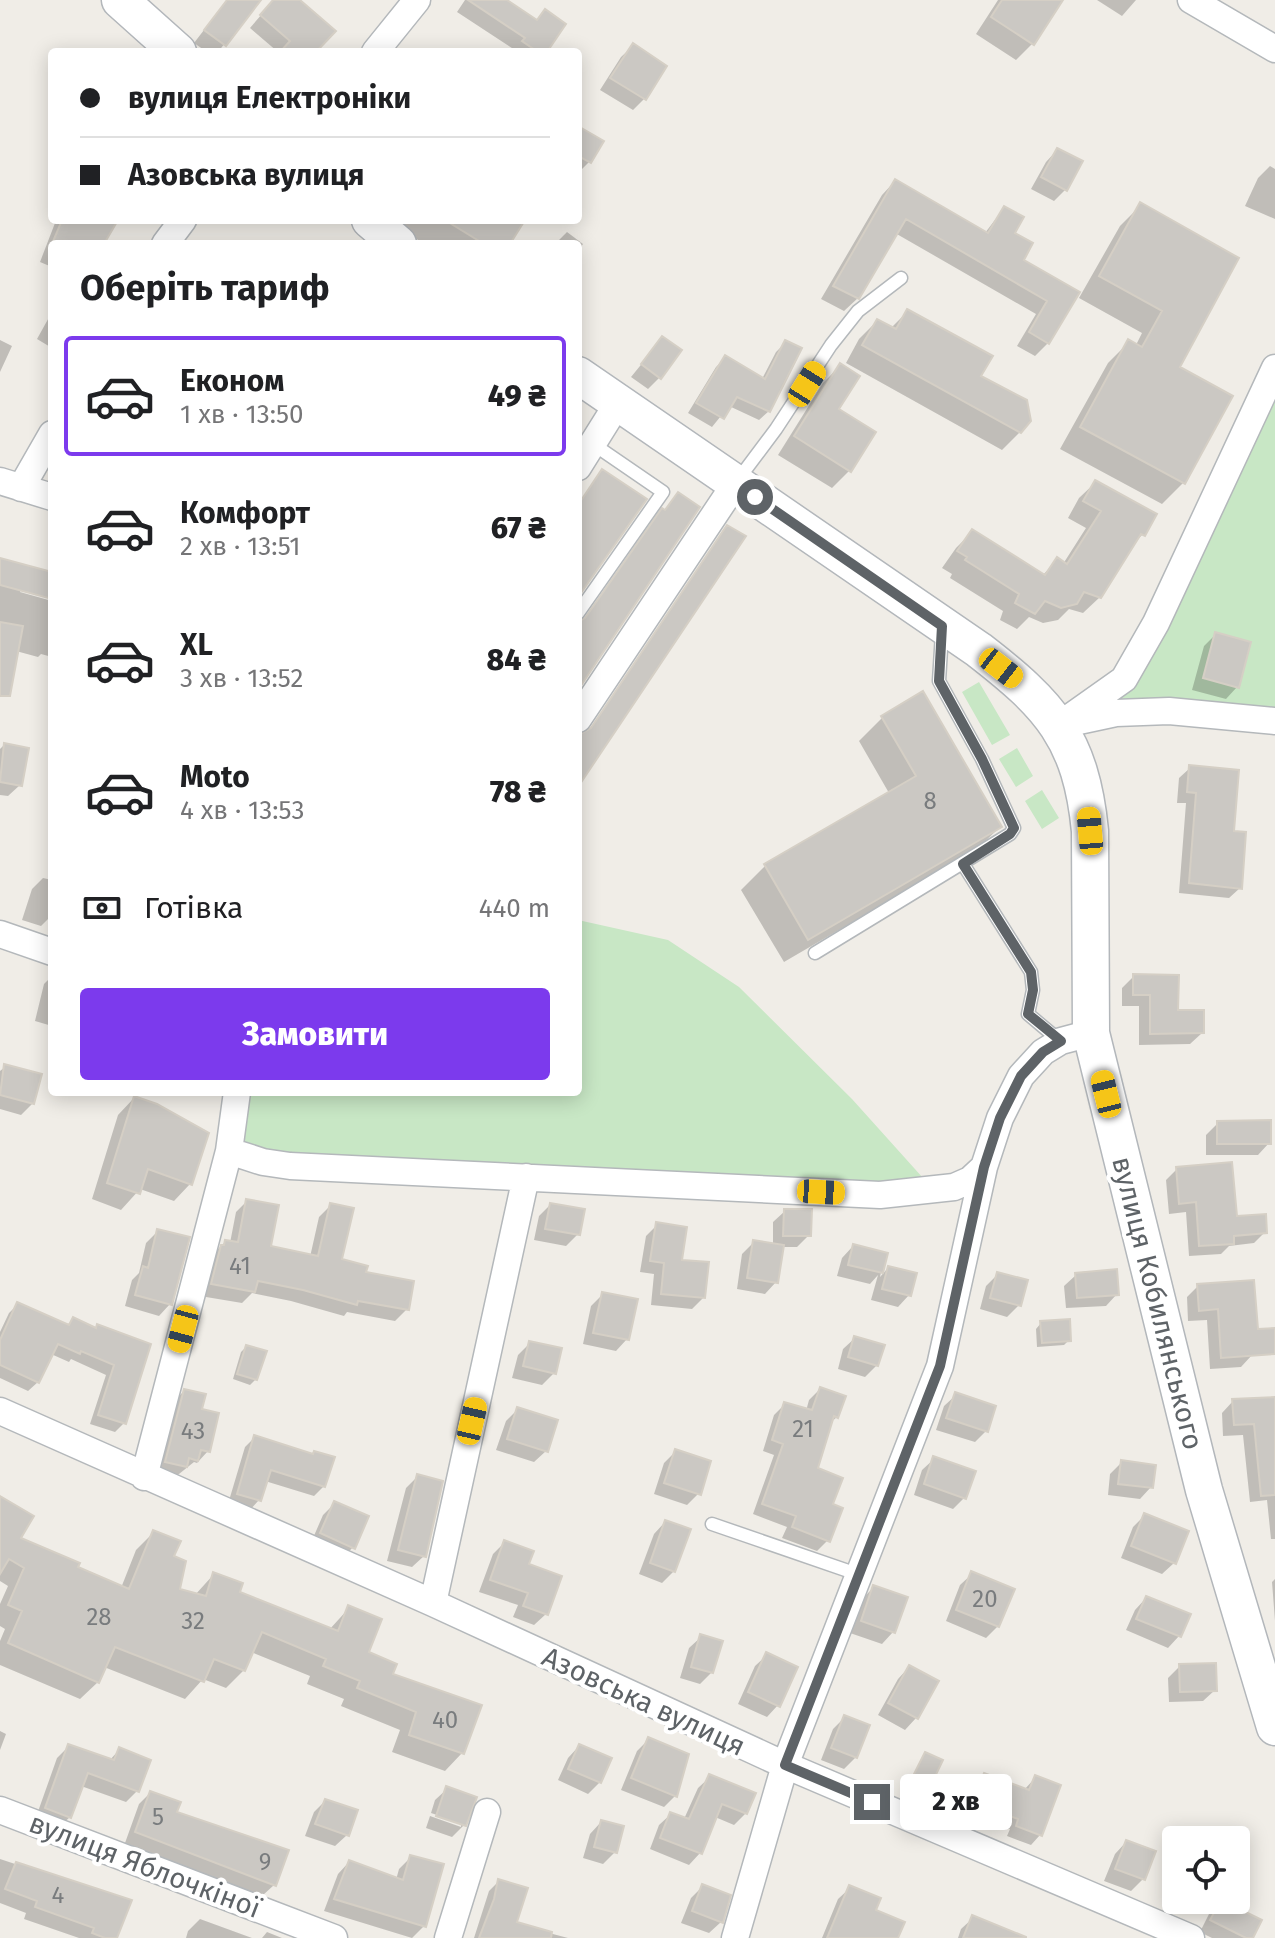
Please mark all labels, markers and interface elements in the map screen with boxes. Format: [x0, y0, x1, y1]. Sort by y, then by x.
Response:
text: вулиця Електроніки [128, 80, 411, 116]
text: Азовська вулиця [128, 157, 365, 193]
text: Оберіть тариф [80, 266, 330, 310]
car [784, 357, 830, 411]
icon: car [84, 360, 156, 432]
text: Економ [180, 363, 284, 399]
text: 49 ₴ [488, 378, 546, 414]
text: 1 хв · 13:50 [180, 399, 304, 430]
route start [737, 479, 773, 515]
icon: car [84, 492, 156, 564]
text: Комфорт [180, 495, 310, 531]
text: 67 ₴ [491, 510, 546, 546]
text: 2 хв · 13:51 [180, 531, 301, 562]
icon: car [84, 624, 156, 696]
text: XL [180, 627, 213, 663]
text: 84 ₴ [487, 642, 546, 678]
car [975, 644, 1027, 692]
text: 3 хв · 13:52 [180, 663, 303, 694]
icon: car [84, 756, 156, 828]
text: Moto [180, 759, 250, 795]
text: 78 ₴ [490, 774, 546, 810]
house number: 8 [923, 787, 937, 815]
text: 4 хв · 13:53 [180, 795, 304, 826]
car [1076, 806, 1104, 856]
icon: cash [80, 886, 124, 930]
text: Готівка [144, 890, 243, 926]
text: 440 m [479, 893, 550, 924]
button: Замовити [80, 988, 550, 1080]
car [1089, 1068, 1123, 1120]
street label: вулиця Кобилянського [1105, 1153, 1210, 1453]
car [796, 1179, 846, 1205]
house number: 41 [229, 1252, 251, 1280]
car [165, 1303, 201, 1355]
car [455, 1395, 489, 1447]
house number: 21 [792, 1415, 814, 1443]
house number: 43 [181, 1417, 205, 1445]
house number: 20 [972, 1585, 998, 1613]
house number: 28 [86, 1603, 112, 1631]
house number: 32 [181, 1607, 205, 1635]
street label: Азовська вулиця [537, 1640, 751, 1763]
house number: 40 [432, 1706, 458, 1734]
callout: 2 хв [900, 1774, 1012, 1830]
route end [854, 1784, 890, 1820]
text: 2 хв [932, 1786, 980, 1817]
house number: 5 [152, 1803, 164, 1831]
street label: вулиця Яблочкіної [24, 1806, 266, 1925]
map controls [1162, 1826, 1250, 1914]
button: locate [1162, 1826, 1250, 1914]
house number: 9 [259, 1848, 271, 1876]
house number: 4 [52, 1881, 65, 1909]

